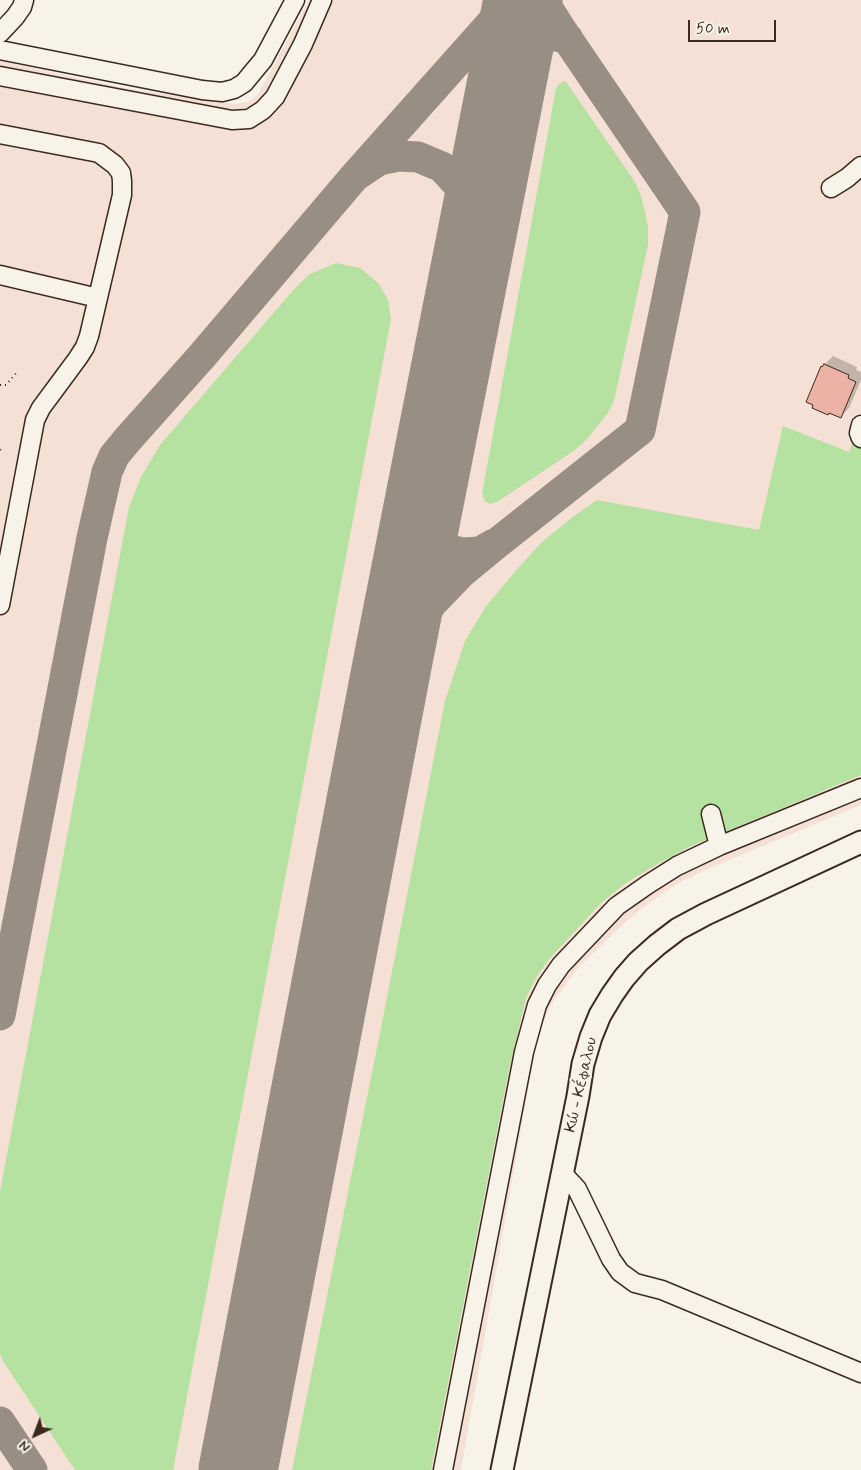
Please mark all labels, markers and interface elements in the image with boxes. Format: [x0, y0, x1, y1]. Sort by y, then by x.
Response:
scale bar [691, 10, 778, 42]
text: 50 m [696, 19, 730, 39]
street label: Κώ - Κέφαλου [562, 1035, 602, 1135]
north arrow [10, 1410, 60, 1460]
text: N [15, 1436, 34, 1456]

